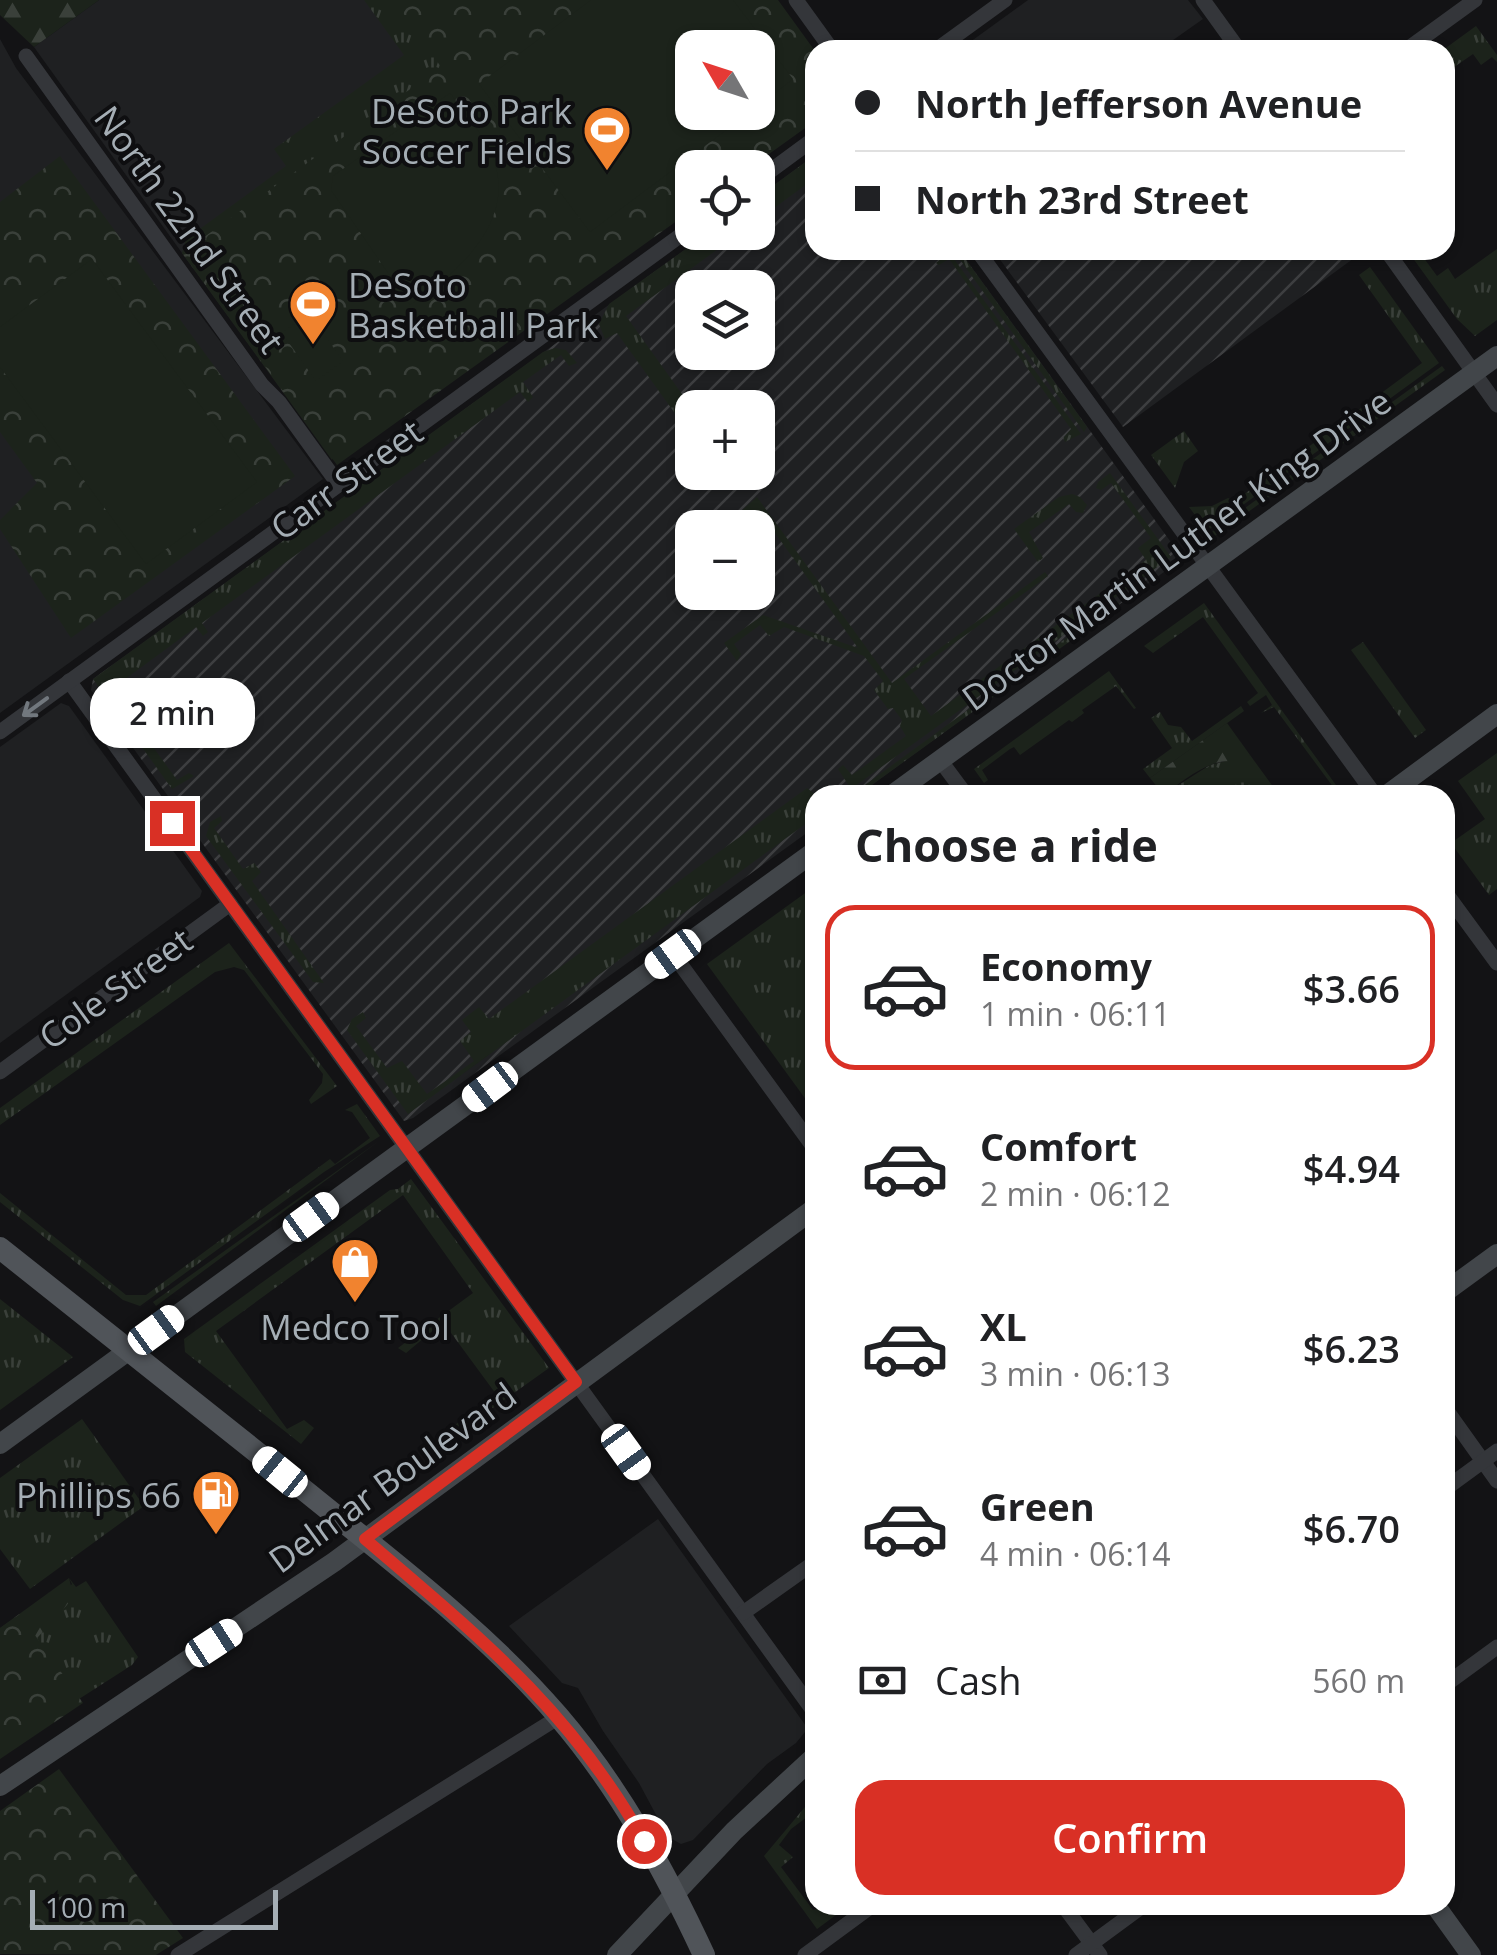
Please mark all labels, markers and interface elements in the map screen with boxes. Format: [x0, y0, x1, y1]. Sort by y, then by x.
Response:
north arrow [675, 30, 775, 130]
map controls [675, 30, 775, 610]
text: North Jefferson Avenue [915, 77, 1362, 129]
place label: DeSoto Park Soccer Fields [362, 87, 573, 174]
street label: North 22nd Street [84, 96, 296, 362]
sports icon: DeSoto Park Soccer Fields [581, 104, 633, 172]
button: locate [675, 150, 775, 250]
text: North 23rd Street [915, 173, 1249, 225]
place label: DeSoto Basketball Park [348, 261, 599, 348]
button: layers [675, 270, 775, 370]
sports icon: DeSoto Basketball Park [287, 278, 339, 346]
street label: Doctor Martin Luther King Drive [952, 377, 1400, 721]
button: + [675, 390, 775, 490]
street label: Carr Street [261, 408, 431, 550]
button: − [675, 510, 775, 610]
callout: 2 min [90, 678, 254, 748]
text: 2 min [129, 691, 216, 734]
one-way arrow [21, 696, 49, 717]
route end [150, 801, 195, 846]
text: Choose a ride [855, 814, 1158, 875]
street label: Cole Street [29, 917, 201, 1059]
car [640, 924, 706, 984]
text: Economy [980, 940, 1152, 992]
icon: car [860, 943, 950, 1033]
text: $3.66 [1303, 962, 1400, 1014]
text: 1 min · 06:11 [980, 992, 1171, 1035]
car [457, 1057, 523, 1117]
text: Comfort [980, 1120, 1137, 1172]
icon: car [860, 1123, 950, 1213]
text: $4.94 [1303, 1142, 1400, 1194]
text: 2 min · 06:12 [980, 1172, 1171, 1215]
car [278, 1187, 344, 1247]
shop icon: Medco Tool [329, 1236, 381, 1304]
car [123, 1300, 189, 1360]
text: XL [980, 1300, 1027, 1352]
place label: Medco Tool [260, 1303, 450, 1350]
icon: car [860, 1303, 950, 1393]
text: $6.23 [1303, 1322, 1400, 1374]
text: 3 min · 06:13 [980, 1352, 1171, 1395]
street label: Delmar Boulevard [259, 1371, 525, 1583]
car [596, 1419, 656, 1485]
car [247, 1441, 313, 1503]
fuel station icon: Phillips 66 [190, 1468, 242, 1536]
place label: Phillips 66 [16, 1471, 181, 1518]
text: Green [980, 1480, 1095, 1532]
icon: car [860, 1483, 950, 1573]
text: $6.70 [1303, 1502, 1400, 1554]
text: 4 min · 06:14 [980, 1532, 1171, 1575]
car [181, 1614, 247, 1672]
icon: cash [855, 1653, 910, 1708]
text: Cash [935, 1654, 1021, 1706]
text: 560 m [1312, 1659, 1405, 1702]
button: Confirm [855, 1780, 1405, 1895]
route start [622, 1819, 667, 1864]
scale bar [30, 1885, 278, 1930]
text: 100 m [45, 1888, 126, 1926]

